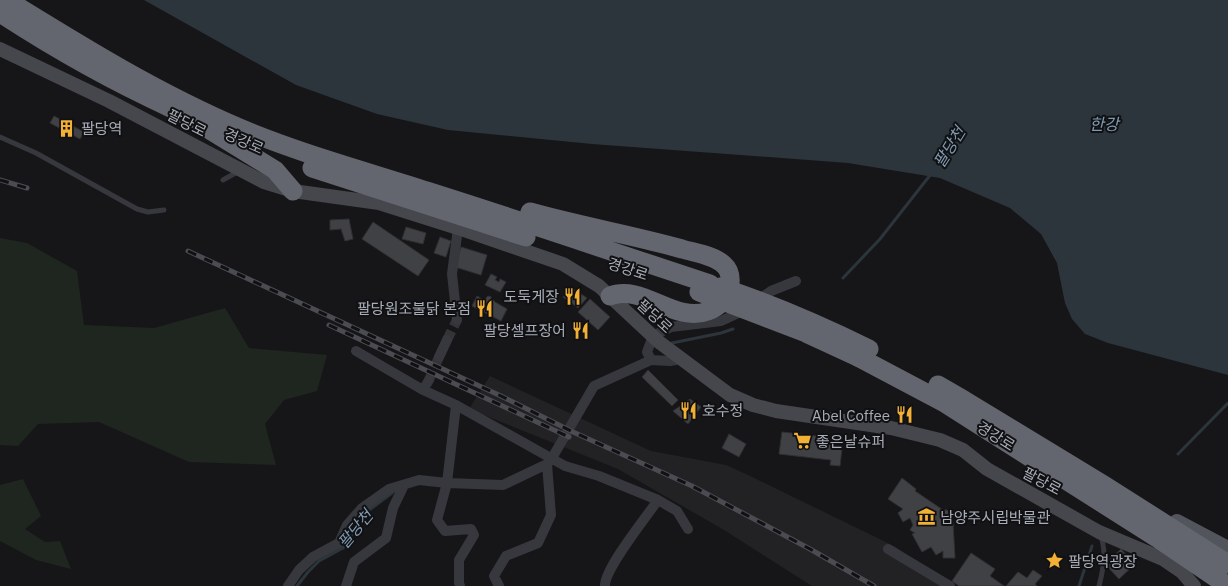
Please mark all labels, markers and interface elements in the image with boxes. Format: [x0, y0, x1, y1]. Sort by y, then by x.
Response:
street label: 팔당로 [164, 105, 210, 141]
water label: 한강 [1089, 114, 1121, 134]
building icon: 팔당역 [57, 118, 77, 138]
place label: 팔당역 [81, 119, 122, 138]
water label: 팔당천 [929, 121, 970, 171]
street label: 경강로 [221, 124, 267, 158]
street label: 경강로 [605, 254, 651, 284]
restaurant icon: 도둑게장 [563, 286, 583, 306]
place label: 도둑게장 [504, 287, 559, 306]
street label: 팔당로 [633, 295, 677, 337]
restaurant icon: 팔당원조불닭 본점 [475, 298, 495, 318]
place label: 팔당원조불닭 본점 [357, 299, 471, 318]
restaurant icon: 팔당셀프장어 [570, 320, 590, 340]
place label: 팔당셀프장어 [483, 321, 566, 340]
restaurant icon: 호수정 [678, 400, 698, 420]
place label: 호수정 [702, 401, 743, 420]
restaurant icon: Abel Coffee [894, 405, 914, 425]
place label: Abel Coffee [812, 406, 890, 425]
street label: 경강로 [973, 417, 1019, 455]
supermarket icon: 좋은날슈퍼 [792, 431, 812, 451]
place label: 좋은날슈퍼 [816, 432, 885, 451]
street label: 팔당로 [1019, 463, 1065, 499]
water label: 팔당천 [333, 504, 378, 552]
museum icon: 남양주시립박물관 [916, 507, 936, 527]
place label: 남양주시립박물관 [940, 508, 1051, 527]
place icon: 팔당역광장 [1044, 551, 1064, 571]
place label: 팔당역광장 [1068, 552, 1137, 571]

